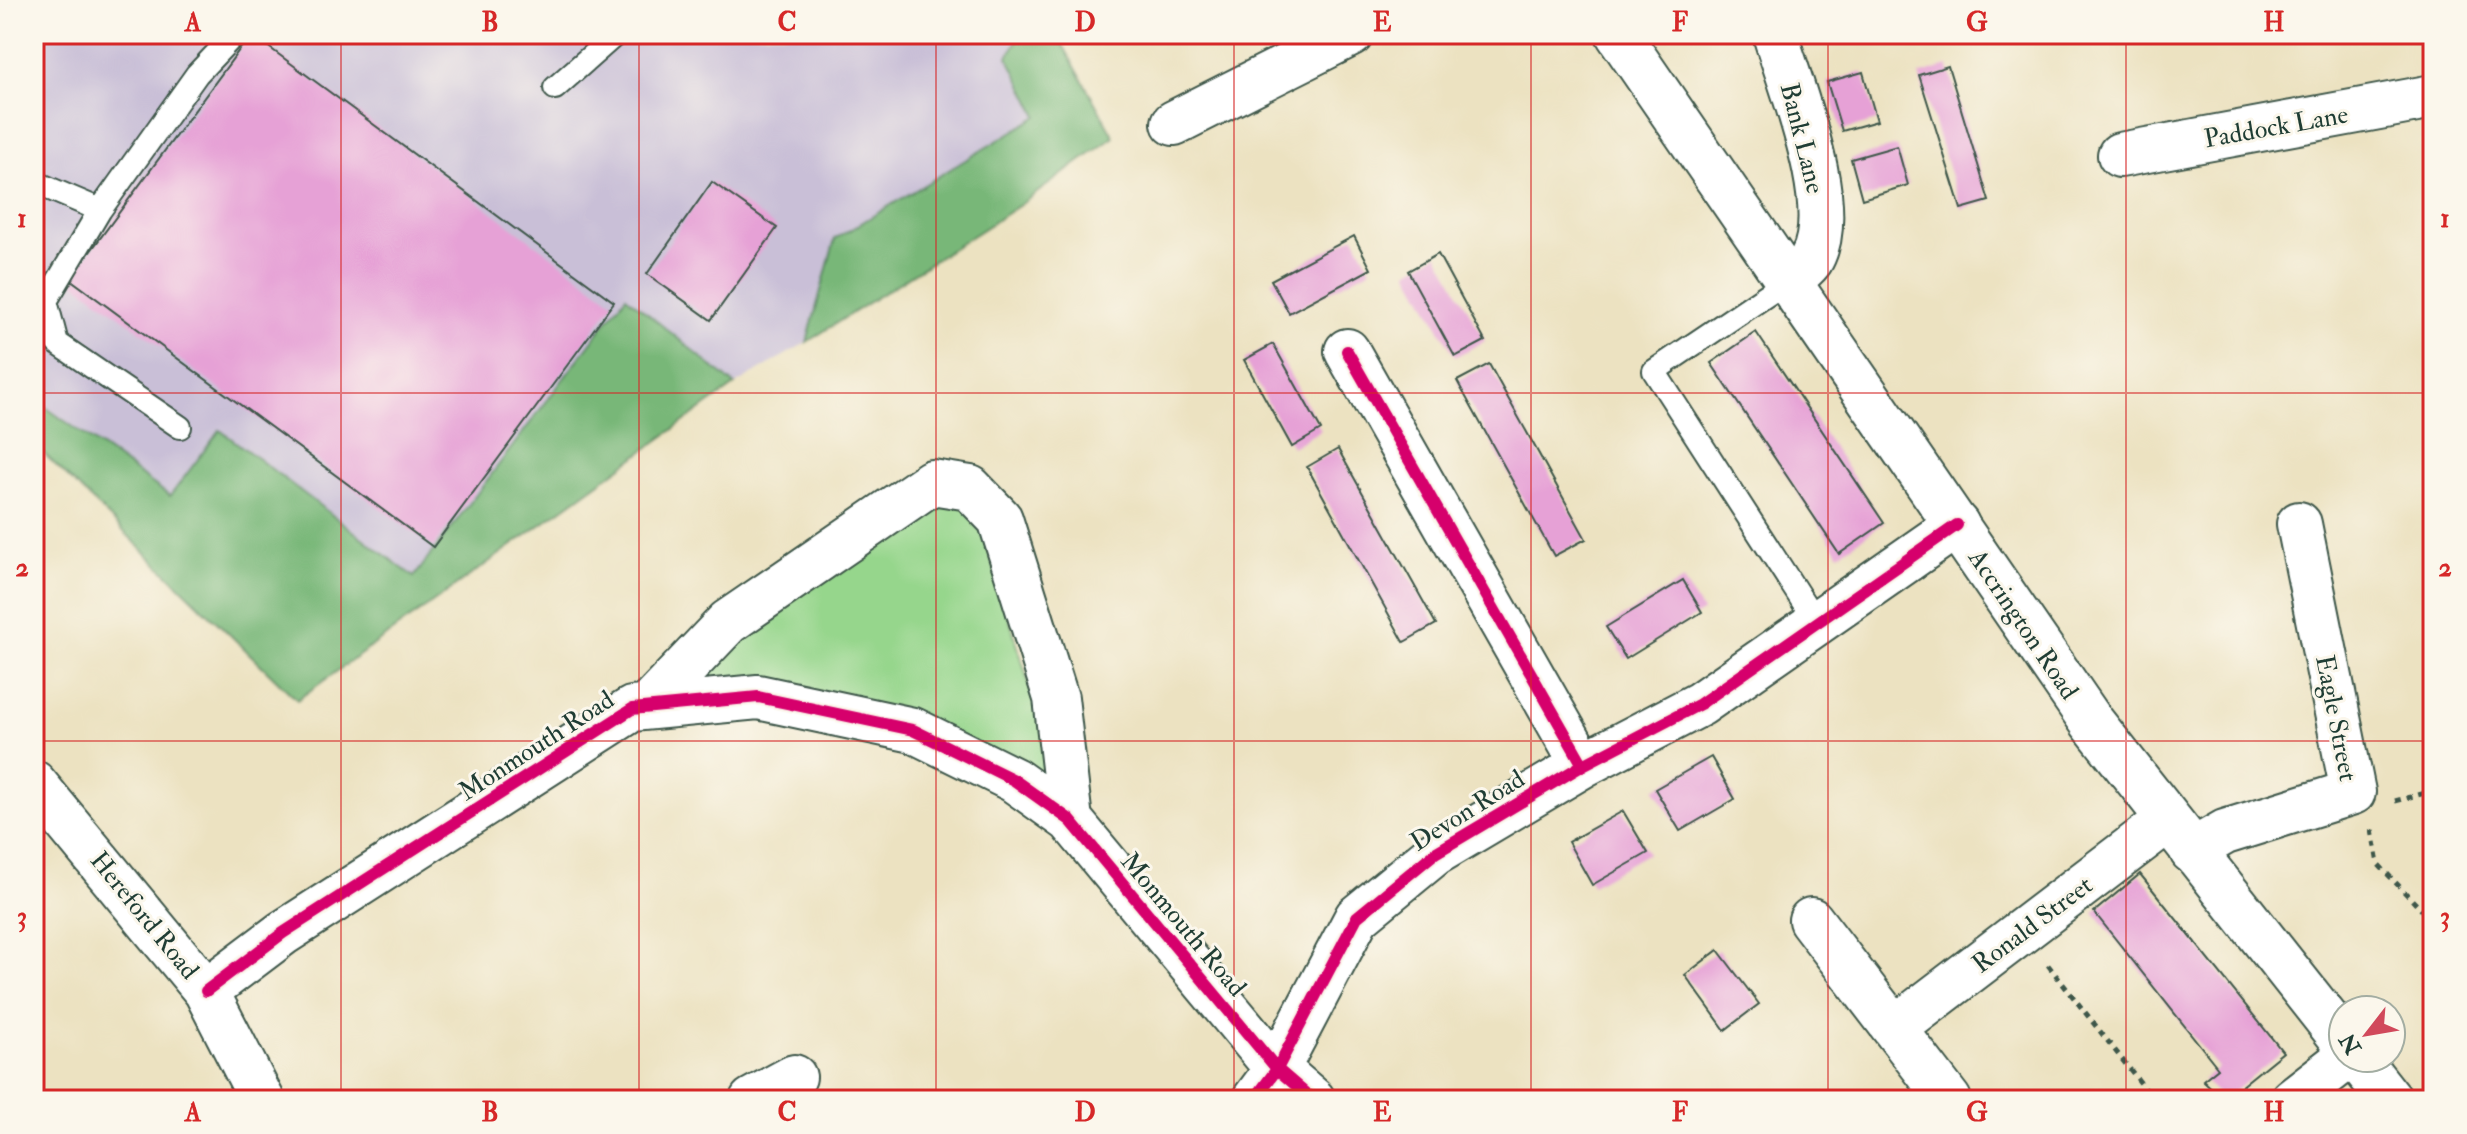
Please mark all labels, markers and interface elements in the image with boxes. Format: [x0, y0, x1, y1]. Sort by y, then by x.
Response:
text: A [184, 7, 202, 39]
text: B [481, 7, 499, 39]
text: C [777, 7, 797, 39]
text: D [1074, 7, 1096, 39]
text: E [1373, 7, 1392, 39]
text: F [1672, 7, 1689, 39]
text: G [1966, 7, 1988, 39]
text: H [2263, 7, 2285, 39]
street label: Bank Lane [1773, 80, 1831, 197]
street label: Paddock Lane [2202, 99, 2351, 155]
text: 1 [17, 203, 27, 235]
text: 1 [2440, 203, 2450, 235]
street label: Accrington Road [1961, 543, 2085, 706]
text: 2 [15, 552, 29, 584]
text: 2 [2438, 552, 2452, 584]
street label: Eagle Street [2308, 652, 2364, 784]
street label: Monmouth Road [453, 684, 620, 808]
street label: Devon Road [1404, 763, 1531, 859]
street label: Hereford Road [83, 845, 206, 986]
street label: Monmouth Road [1114, 846, 1253, 1003]
street label: Ronald Street [1966, 869, 2099, 980]
text: 3 [17, 901, 27, 933]
text: 3 [2440, 901, 2450, 933]
north arrow [2327, 994, 2407, 1074]
text: N [2333, 1028, 2368, 1060]
text: A [184, 1097, 202, 1129]
text: B [481, 1097, 499, 1129]
text: C [777, 1097, 797, 1129]
text: D [1074, 1097, 1096, 1129]
text: E [1373, 1097, 1392, 1129]
text: F [1672, 1097, 1689, 1129]
text: G [1966, 1097, 1988, 1129]
text: H [2263, 1097, 2285, 1129]

